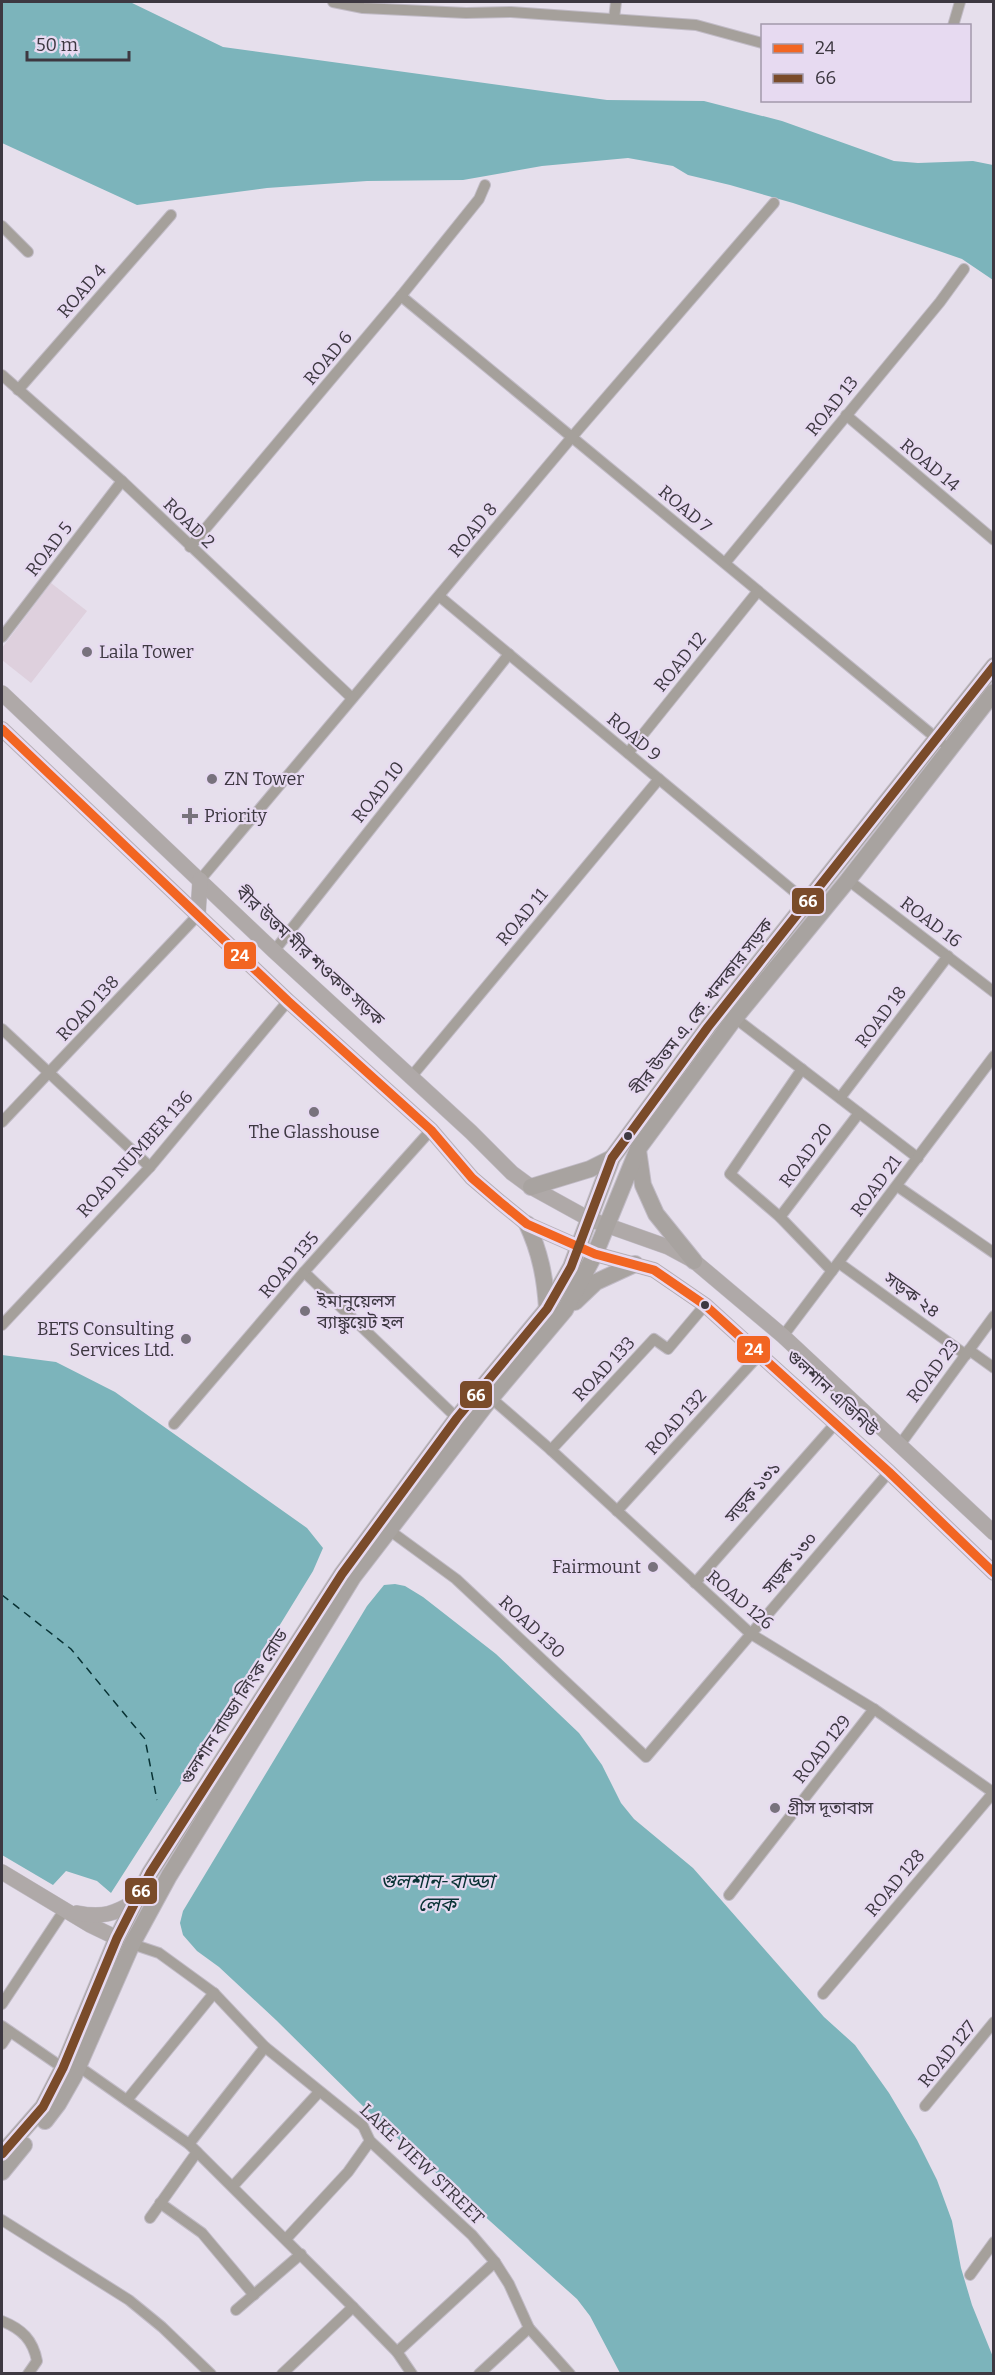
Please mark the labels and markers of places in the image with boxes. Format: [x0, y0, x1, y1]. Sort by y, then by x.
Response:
place label: Laila Tower [99, 641, 194, 663]
marker: Laila Tower [80, 645, 94, 659]
place label: ZN Tower [224, 768, 304, 790]
marker: ZN Tower [205, 772, 219, 786]
place label: Priority [204, 805, 267, 827]
marker: Priority [181, 807, 199, 825]
marker: The Glasshouse [307, 1105, 321, 1119]
place label: The Glasshouse [248, 1121, 380, 1143]
unlabelled marker [622, 1130, 634, 1142]
place label: ইমানুয়েলস ব্যাঙ্কুয়েট হল [316, 1290, 405, 1335]
unlabelled marker [699, 1299, 711, 1311]
marker: ইমানুয়েলস ব্যাঙ্কুয়েট হল [298, 1304, 312, 1318]
place label: BETS Consulting Services Ltd. [37, 1318, 174, 1361]
marker: BETS Consulting Services Ltd. [179, 1332, 193, 1346]
place label: Fairmount [552, 1556, 641, 1578]
marker: Fairmount [646, 1560, 660, 1574]
place label: গ্রীস দূতাবাস [787, 1797, 874, 1819]
marker: গ্রীস দূতাবাস [768, 1801, 782, 1815]

